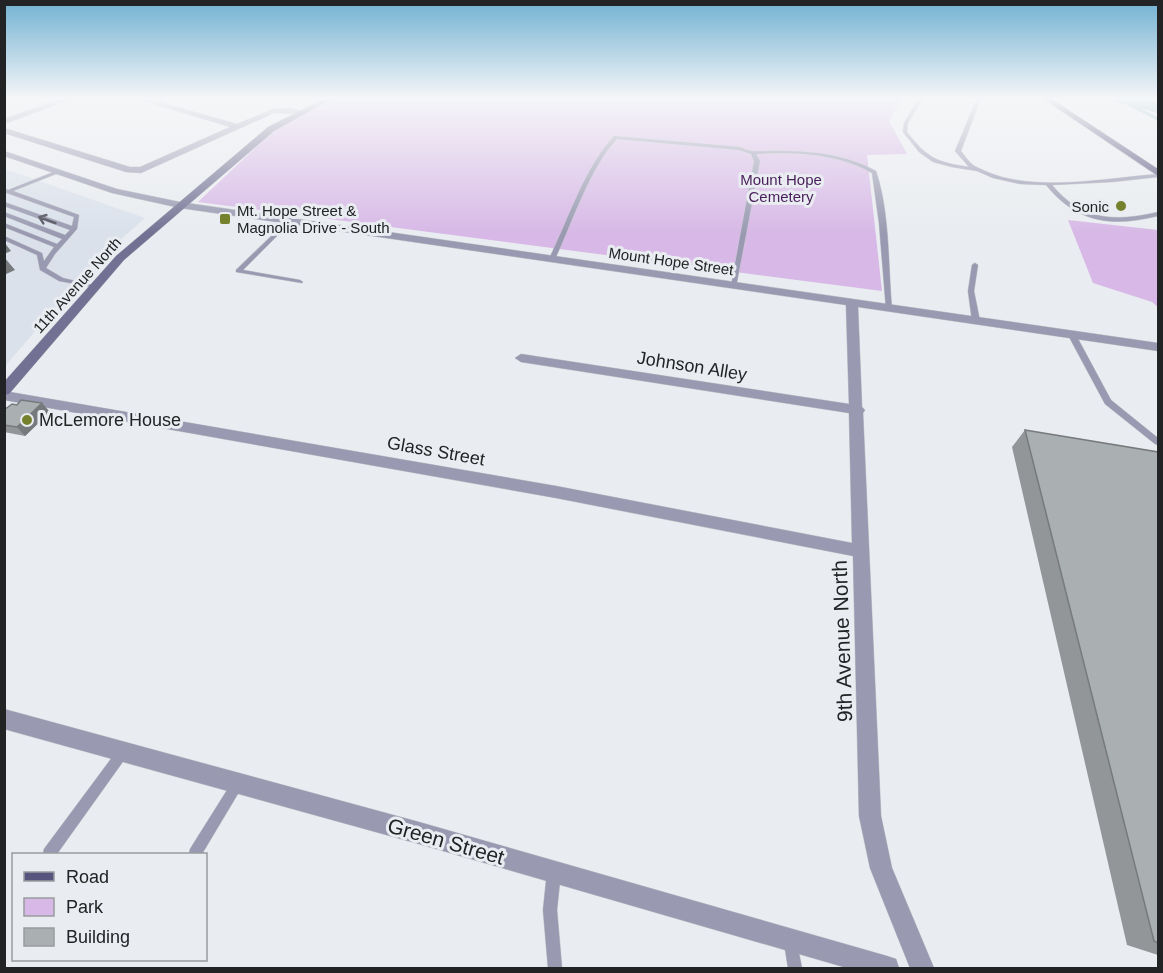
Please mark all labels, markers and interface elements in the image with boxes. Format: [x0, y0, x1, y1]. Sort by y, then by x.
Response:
park label: Mount Hope Cemetery [740, 171, 822, 205]
place label: Sonic [1071, 198, 1109, 215]
marker: Sonic [1114, 199, 1128, 213]
place label: Mt. Hope Street & Magnolia Drive - South [237, 202, 390, 236]
marker: Mt. Hope Street & Magnolia Drive - South [218, 212, 232, 226]
one-way arrow [38, 214, 57, 225]
street label: 11th Avenue North [30, 234, 124, 336]
street label: Mount Hope Street [607, 244, 735, 278]
street label: Johnson Alley [636, 347, 748, 385]
place label: McLemore House [39, 410, 181, 430]
marker: McLemore House [20, 413, 34, 427]
street label: Glass Street [385, 433, 487, 469]
street label: 9th Avenue North [828, 560, 856, 722]
street label: Green Street [385, 813, 507, 869]
legend [12, 853, 207, 961]
text: Road [66, 867, 109, 887]
text: Park [66, 897, 104, 917]
text: Building [66, 927, 130, 947]

